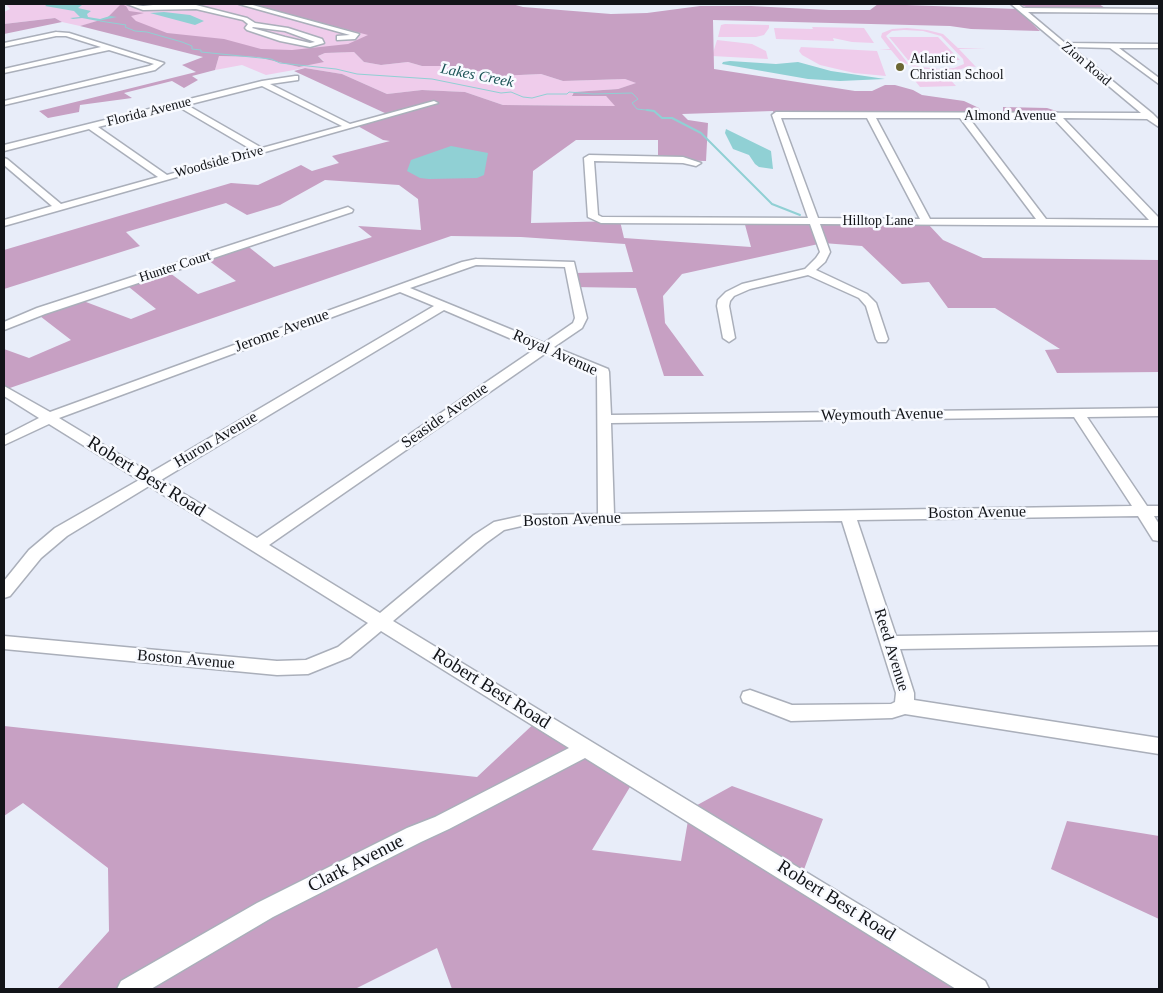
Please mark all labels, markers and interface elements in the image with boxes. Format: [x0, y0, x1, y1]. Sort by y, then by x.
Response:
street label: Zion Road [1058, 38, 1114, 90]
place label: Atlantic Christian School [910, 51, 1004, 84]
water label: Lakes Creek [439, 60, 515, 92]
marker: Atlantic Christian School [894, 61, 906, 73]
street label: Florida Avenue [105, 93, 193, 131]
street label: Almond Avenue [964, 108, 1056, 124]
street label: Woodside Drive [173, 142, 265, 182]
street label: Hilltop Lane [842, 213, 914, 229]
street label: Hunter Court [137, 248, 213, 286]
street label: Jerome Avenue [232, 305, 332, 357]
street label: Royal Avenue [510, 326, 600, 380]
street label: Seaside Avenue [398, 379, 492, 453]
street label: Weymouth Avenue [821, 404, 943, 426]
street label: Huron Avenue [171, 408, 261, 472]
street label: Robert Best Road [83, 432, 209, 522]
street label: Boston Avenue [928, 503, 1026, 523]
street label: Boston Avenue [523, 509, 621, 531]
street label: Reed Avenue [869, 606, 913, 694]
street label: Robert Best Road [428, 644, 554, 734]
street label: Boston Avenue [136, 646, 236, 674]
street label: Clark Avenue [304, 830, 408, 898]
street label: Robert Best Road [773, 856, 899, 946]

